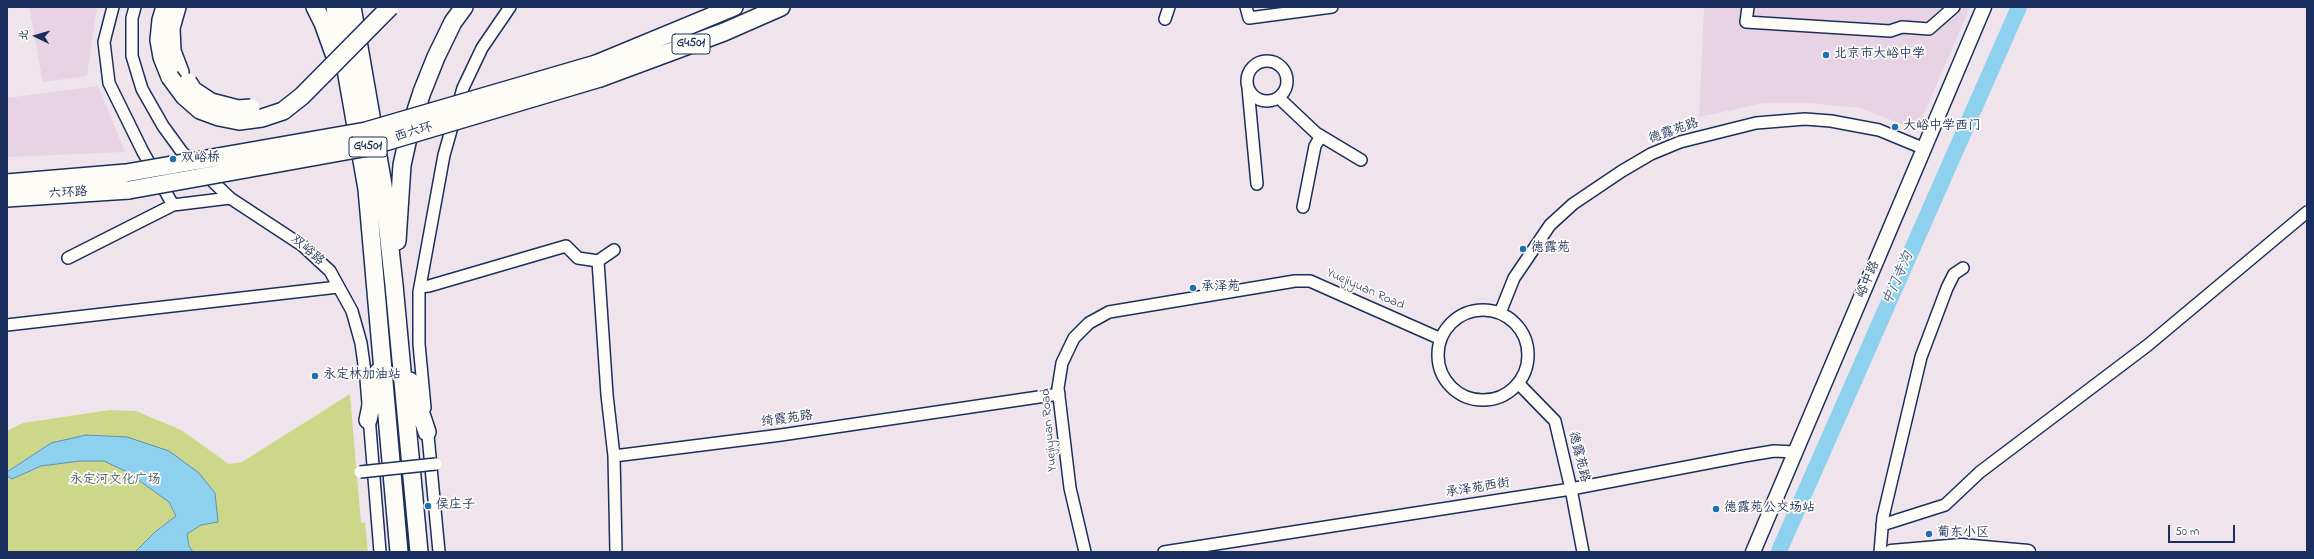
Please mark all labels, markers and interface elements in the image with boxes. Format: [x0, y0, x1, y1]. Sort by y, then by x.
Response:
north arrow [16, 16, 56, 56]
text: 北 [16, 29, 32, 41]
road number: G4501 [672, 34, 710, 54]
place label: 北京市大峪中学 [1834, 47, 1925, 63]
marker: 北京市大峪中学 [1821, 50, 1831, 60]
street label: 德露苑路 [1647, 116, 1701, 148]
place label: 大峪中学西门 [1903, 119, 1981, 135]
street label: 西六环 [393, 120, 435, 146]
marker: 大峪中学西门 [1890, 122, 1900, 132]
road number: G4501 [349, 137, 387, 157]
place label: 双峪桥 [181, 151, 220, 167]
marker: 双峪桥 [168, 154, 178, 164]
street label: 六环路 [48, 185, 88, 203]
street label: 双峪路 [287, 232, 327, 270]
place label: 德露苑 [1531, 241, 1570, 257]
marker: 德露苑 [1518, 244, 1528, 254]
water label: 中门寺沟 [1880, 250, 1918, 308]
street label: 峪中路 [1854, 259, 1884, 301]
street label: Yuejiyuan Road [1324, 266, 1406, 314]
place label: 承泽苑 [1201, 280, 1240, 296]
marker: 承泽苑 [1188, 283, 1198, 293]
place label: 永定林加油站 [323, 368, 401, 384]
marker: 永定林加油站 [310, 371, 320, 381]
street label: Yuejiyuan Road [1039, 388, 1061, 472]
street label: 绮霞苑路 [760, 409, 814, 431]
street label: 德露苑路 [1564, 430, 1592, 484]
park label: 永定河文化广场 [70, 473, 160, 489]
street label: 承泽苑西街 [1445, 476, 1511, 502]
place label: 侯庄子 [436, 498, 475, 514]
marker: 侯庄子 [423, 501, 433, 511]
place label: 德露苑公交场站 [1724, 501, 1815, 517]
marker: 德露苑公交场站 [1711, 504, 1721, 514]
scale bar [2170, 517, 2237, 543]
text: 50 m [2175, 523, 2199, 541]
place label: 葡东小区 [1937, 526, 1989, 542]
marker: 葡东小区 [1924, 529, 1934, 539]

